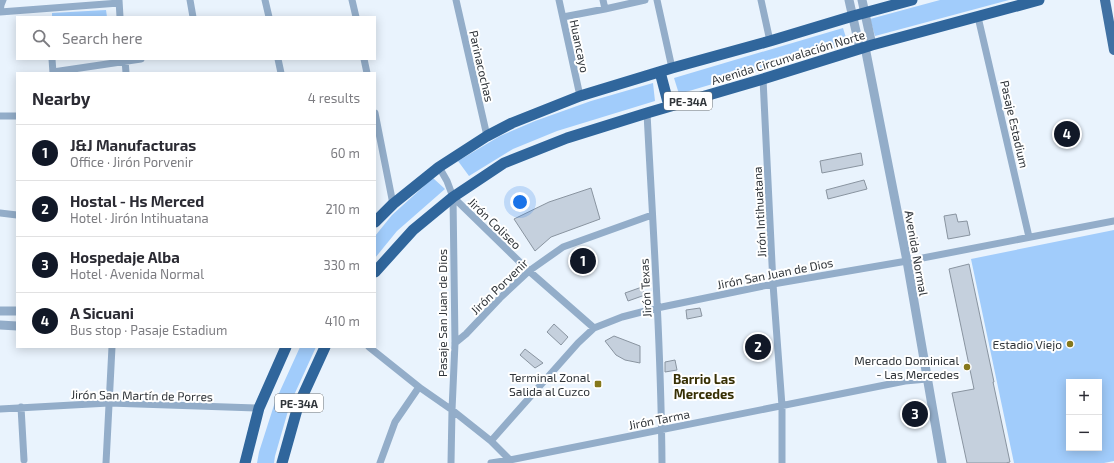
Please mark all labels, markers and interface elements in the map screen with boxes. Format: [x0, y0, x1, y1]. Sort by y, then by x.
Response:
search box [16, 16, 376, 60]
street label: Huancayo [568, 18, 592, 74]
icon: search [30, 27, 52, 49]
street label: Avenida Circunvalación Norte [710, 27, 866, 87]
text: Search here [62, 29, 143, 47]
street label: Parinacochas [467, 29, 497, 103]
street label: Pasaje Estadium [997, 79, 1032, 169]
text: Nearby [32, 88, 90, 108]
text: 4 results [308, 90, 360, 106]
road number: PE-34A [664, 92, 712, 110]
pin: 4 [1054, 119, 1080, 149]
text: J&J Manufacturas [70, 136, 196, 154]
text: 1 [42, 145, 48, 161]
text: 60 m [330, 145, 360, 161]
text: Office · Jirón Porvenir [70, 154, 193, 170]
street label: Jirón Intihuatana [750, 166, 768, 258]
text: Hostal - Hs Merced [70, 192, 204, 210]
your location [510, 192, 530, 212]
street label: Jirón Coliseo [466, 194, 524, 252]
text: 2 [41, 201, 49, 217]
text: 210 m [325, 201, 360, 217]
street label: Avenida Normal [903, 209, 932, 297]
text: Hotel · Jirón Intihuatana [70, 210, 209, 226]
pin: 1 [570, 246, 596, 276]
text: Hospedaje Alba [70, 248, 180, 266]
street label: Pasaje San Juan de Dios [435, 249, 450, 377]
street label: Jirón Porvenir [467, 255, 531, 317]
street label: Jirón San Juan de Dios [716, 255, 834, 291]
text: 3 [41, 257, 49, 273]
text: 330 m [323, 257, 360, 273]
street label: Jirón Texas [636, 258, 654, 318]
text: Hotel · Avenida Normal [70, 266, 204, 282]
text: A Sicuani [70, 304, 134, 322]
text: 4 [41, 313, 49, 329]
text: 410 m [325, 313, 360, 329]
text: Bus stop · Pasaje Estadium [70, 322, 227, 338]
pin: 2 [745, 332, 771, 362]
place label: Estadio Viejo [992, 337, 1062, 352]
marker: Estadio Viejo [1065, 339, 1075, 349]
place label: Mercado Dominical - Las Mercedes [854, 353, 959, 381]
marker: Mercado Dominical - Las Mercedes [962, 362, 972, 372]
place label: Terminal Zonal Salida al Cuzco [509, 370, 590, 398]
district label: Barrio Las Mercedes [673, 371, 735, 402]
marker: Terminal Zonal Salida al Cuzco [593, 379, 603, 389]
map controls [1066, 379, 1102, 451]
button: + [1066, 379, 1102, 415]
street label: Jirón San Martín de Porres [71, 387, 213, 403]
road number: PE-34A [275, 394, 323, 412]
pin: 3 [902, 399, 928, 429]
street label: Jirón Tarma [627, 406, 691, 432]
button: − [1066, 415, 1102, 451]

